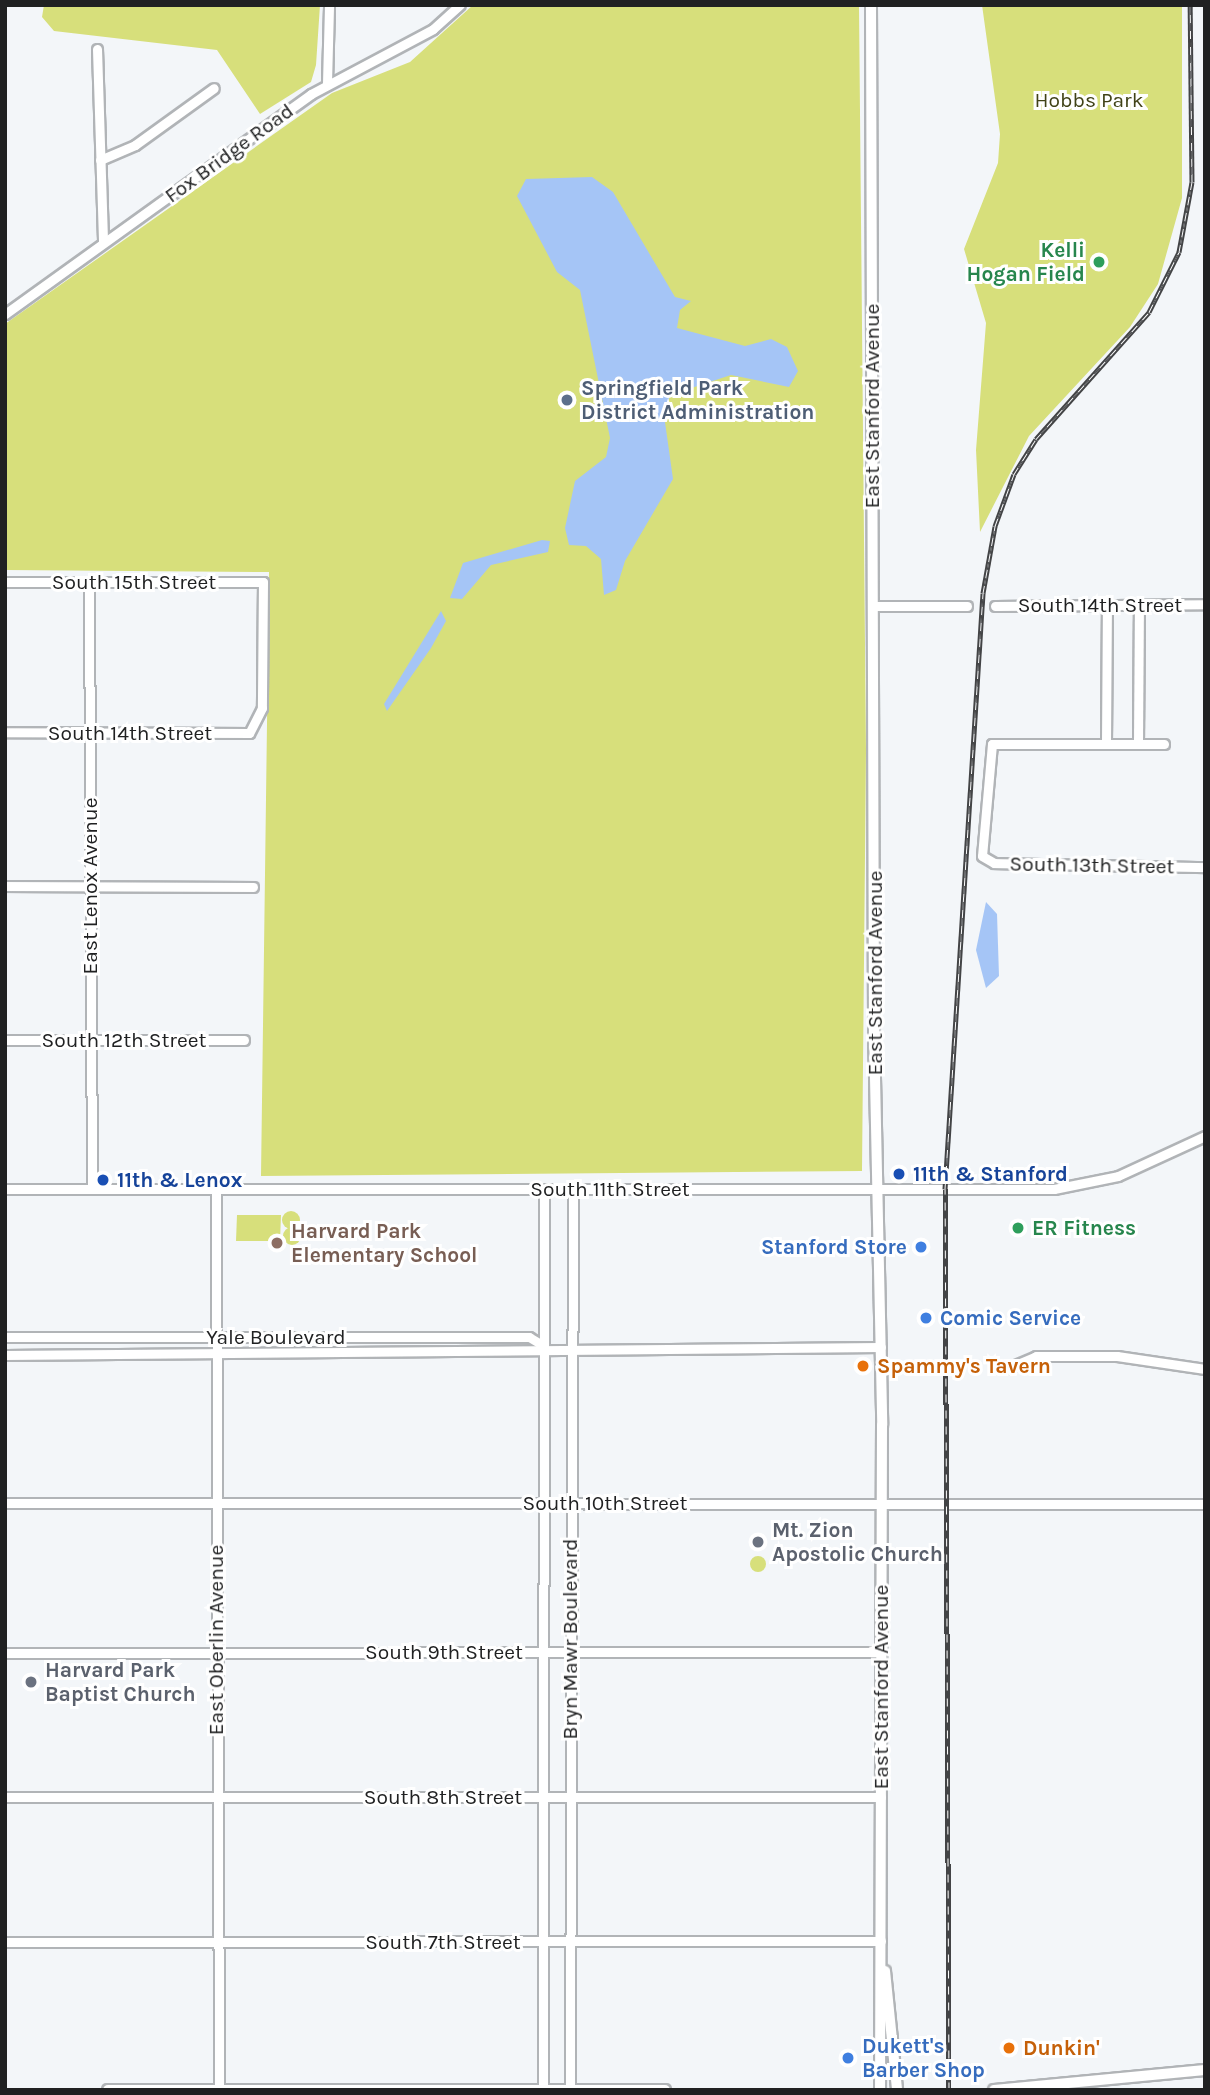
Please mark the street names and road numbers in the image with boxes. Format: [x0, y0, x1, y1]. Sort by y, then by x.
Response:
street label: Fox Bridge Road [160, 98, 298, 208]
street label: East Stanford Avenue [859, 304, 885, 508]
street label: South 15th Street [52, 569, 216, 595]
street label: South 14th Street [1018, 592, 1182, 618]
street label: South 14th Street [48, 720, 212, 746]
street label: East Lenox Avenue [77, 798, 103, 974]
street label: South 13th Street [1009, 851, 1175, 879]
street label: East Stanford Avenue [862, 871, 888, 1075]
street label: South 12th Street [42, 1027, 206, 1053]
street label: South 11th Street [530, 1176, 690, 1202]
street label: Yale Boulevard [206, 1324, 346, 1350]
street label: South 10th Street [522, 1490, 688, 1516]
street label: Bryn Mawr Boulevard [557, 1538, 583, 1740]
street label: East Oberlin Avenue [203, 1545, 229, 1735]
street label: East Stanford Avenue [868, 1585, 894, 1789]
street label: South 9th Street [365, 1639, 523, 1665]
street label: South 8th Street [364, 1784, 522, 1810]
street label: South 7th Street [365, 1929, 521, 1955]

